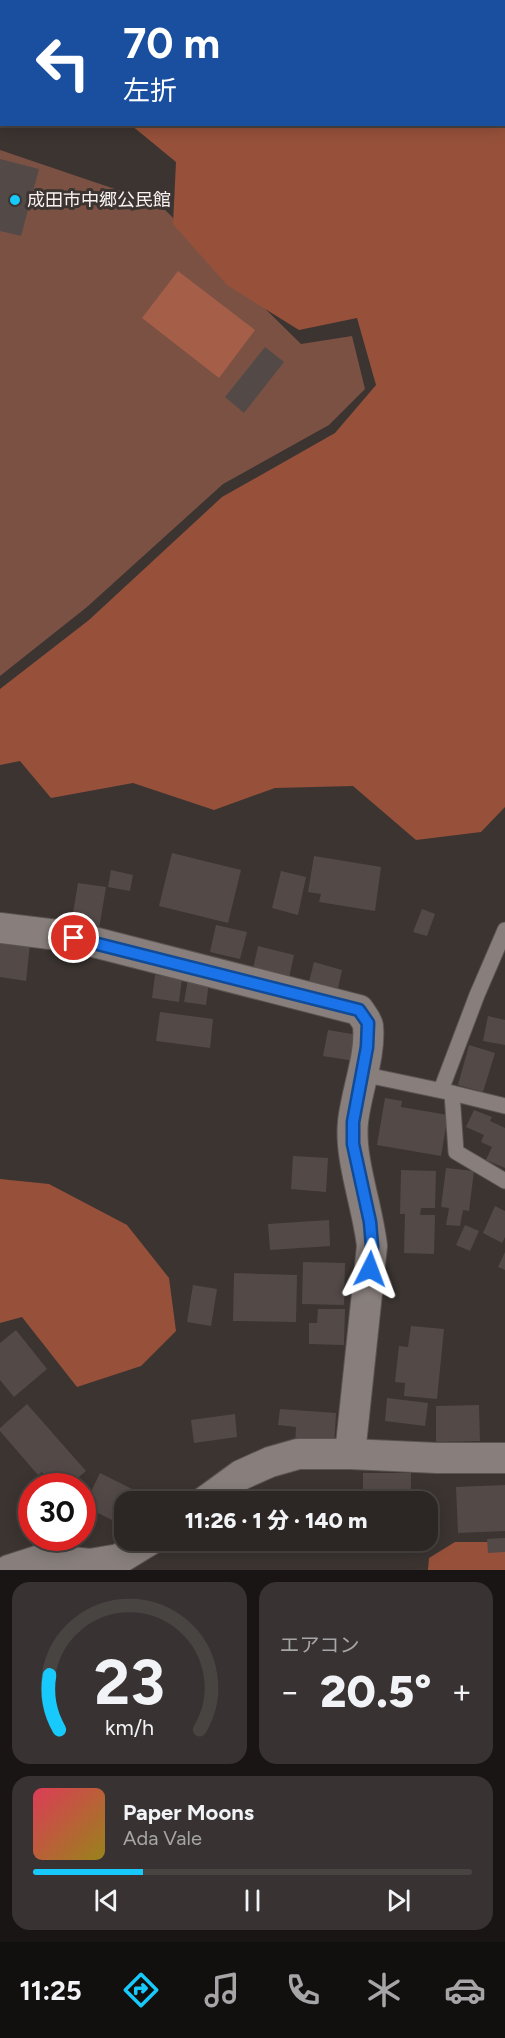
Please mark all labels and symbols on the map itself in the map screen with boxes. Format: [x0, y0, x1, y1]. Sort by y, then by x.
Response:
place label: 成田市中郷公民館 [27, 189, 171, 211]
marker: 成田市中郷公民館 [8, 193, 22, 207]
pin [48, 912, 99, 963]
position arrow [338, 1237, 402, 1301]
speed limit sign: 30 [18, 1473, 96, 1551]

